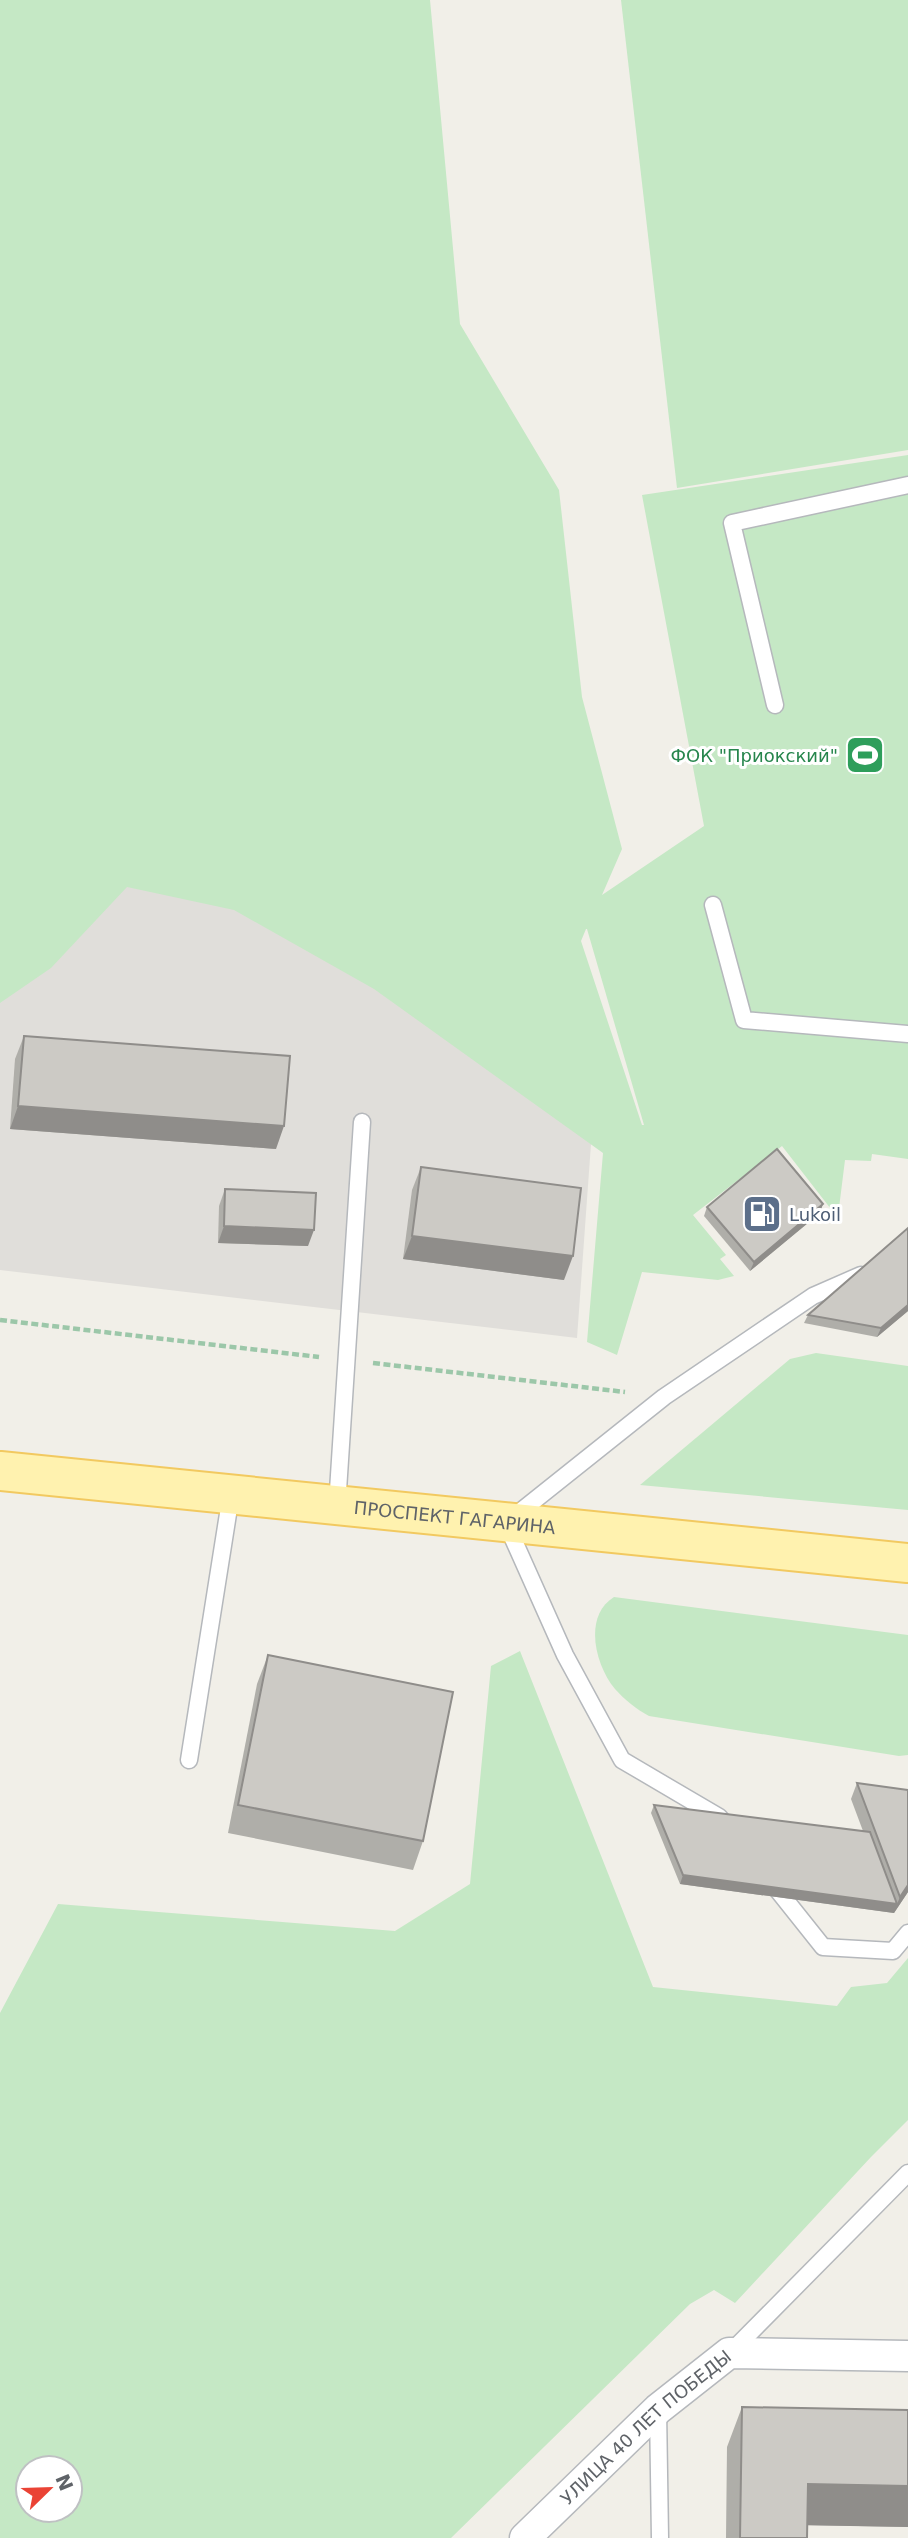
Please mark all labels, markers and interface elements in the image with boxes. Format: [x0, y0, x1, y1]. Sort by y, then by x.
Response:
sports icon: ФОК "Приокский" [844, 734, 886, 776]
place label: ФОК "Приокский" [671, 745, 838, 766]
fuel station icon: Lukoil [741, 1193, 783, 1235]
place label: Lukoil [789, 1204, 841, 1225]
street label: ПРОСПЕКТ ГАГАРИНА [353, 1496, 557, 1538]
street label: УЛИЦА 40 ЛЕТ ПОБЕДЫ [556, 2345, 735, 2509]
north arrow [14, 2454, 84, 2524]
text: N [51, 2471, 78, 2494]

